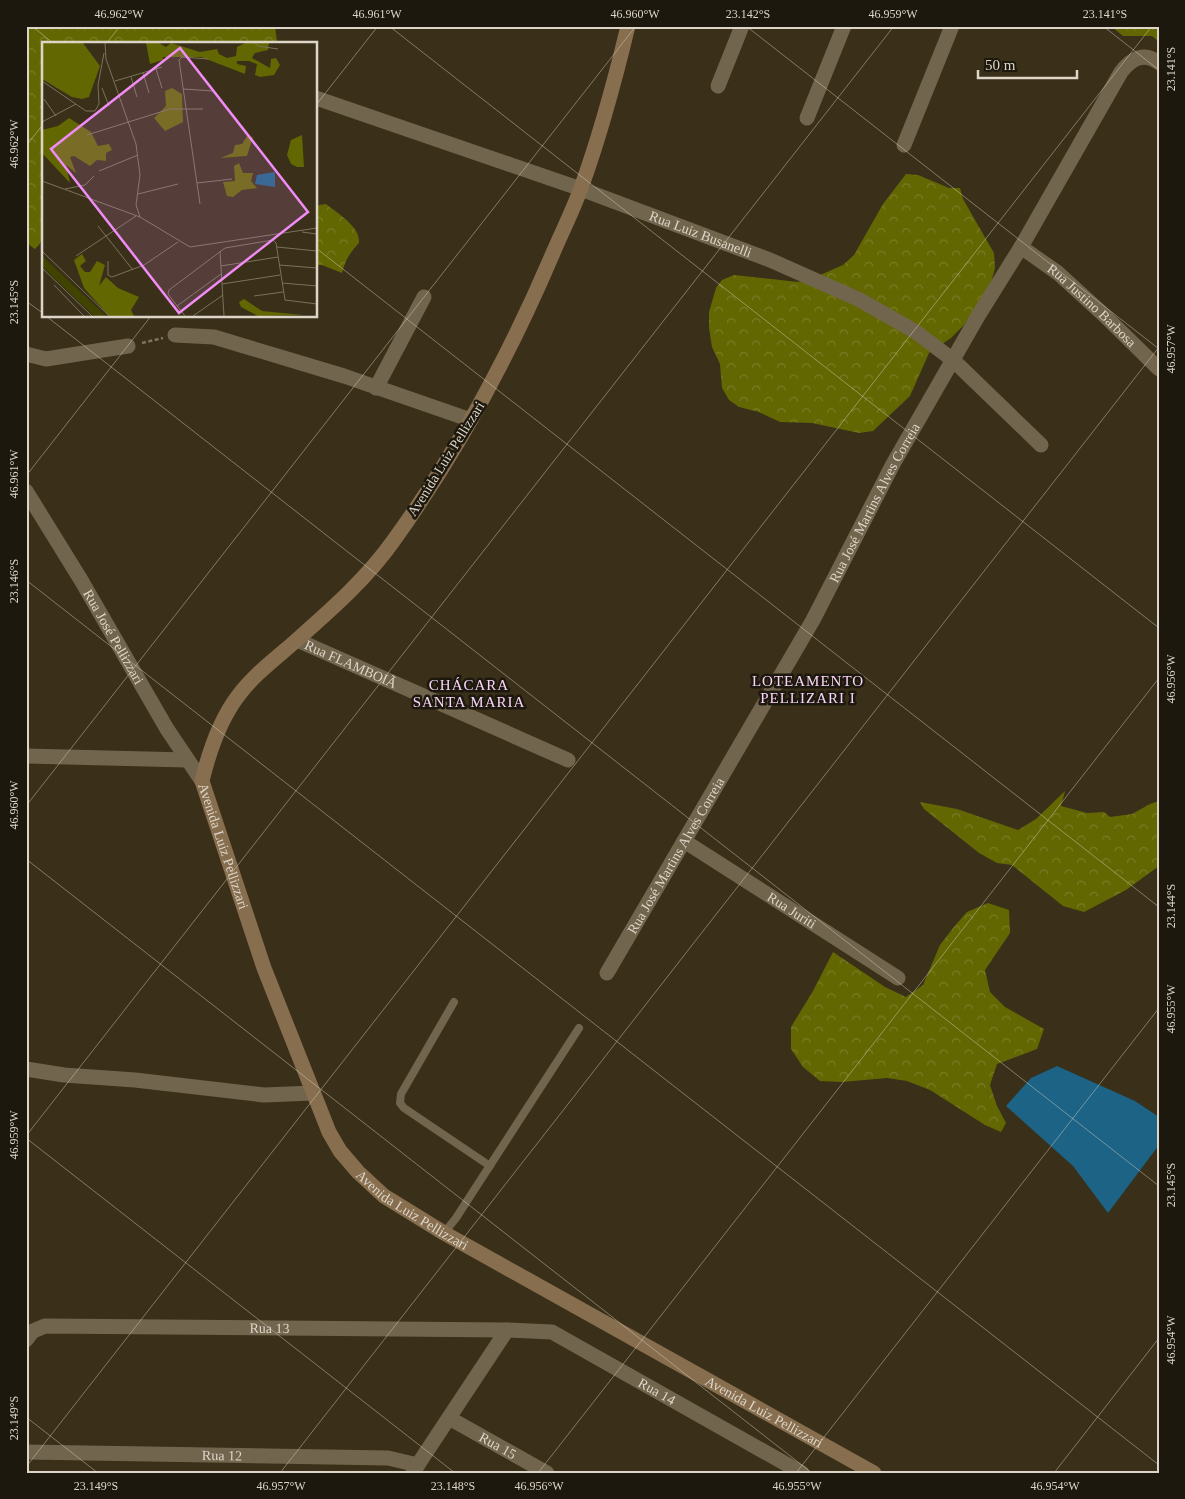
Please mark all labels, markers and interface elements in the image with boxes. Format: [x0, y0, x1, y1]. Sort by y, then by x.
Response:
text: 46.962°W [94, 7, 144, 21]
text: 46.961°W [352, 7, 402, 21]
text: 46.960°W [610, 7, 660, 21]
text: 23.142°S [726, 7, 770, 21]
text: 46.959°W [868, 7, 918, 21]
text: 23.141°S [1083, 7, 1127, 21]
inset map [42, 42, 318, 318]
text: 23.141°S [1164, 47, 1178, 91]
scale bar [978, 48, 1076, 80]
text: 50 m [985, 57, 1016, 73]
text: 46.962°W [7, 119, 21, 169]
street label: Rua Luiz Busanelli [647, 208, 754, 260]
street label: Rua Justino Barbosa [1045, 261, 1140, 350]
text: 23.145°S [7, 280, 21, 324]
text: 46.957°W [1164, 324, 1178, 374]
street label: Avenida Luiz Pellizzari [405, 399, 487, 519]
street label: Rua José Martins Alves Correia [826, 420, 923, 585]
text: 46.961°W [7, 449, 21, 499]
text: 23.146°S [7, 559, 21, 603]
street label: Rua José Pellizzari [81, 587, 147, 687]
street label: Rua FLAMBOIÃ [303, 637, 400, 691]
text: 46.956°W [1164, 654, 1178, 704]
district label: LOTEAMENTO PELLIZARI I [752, 673, 864, 706]
district label: CHÁCARA SANTA MARIA [413, 677, 525, 710]
street label: Rua José Martins Alves Correia [624, 774, 727, 936]
text: 46.960°W [7, 780, 21, 830]
street label: Avenida Luiz Pellizzari [196, 781, 252, 911]
text: 23.144°S [1164, 884, 1178, 928]
street label: Rua Juriti [765, 889, 819, 931]
text: 46.955°W [1164, 984, 1178, 1034]
text: 46.959°W [7, 1110, 21, 1160]
text: 23.145°S [1164, 1163, 1178, 1207]
street label: Avenida Luiz Pellizzari [353, 1167, 471, 1253]
text: 46.954°W [1164, 1315, 1178, 1365]
street label: Rua 13 [249, 1320, 290, 1336]
street label: Avenida Luiz Pellizzari [703, 1373, 826, 1450]
street label: Rua 14 [636, 1375, 678, 1408]
text: 23.149°S [7, 1396, 21, 1440]
street label: Rua 15 [477, 1429, 519, 1462]
street label: Rua 12 [202, 1447, 242, 1463]
text: 23.149°S [74, 1479, 118, 1493]
text: 46.957°W [256, 1479, 306, 1493]
text: 23.148°S [431, 1479, 475, 1493]
text: 46.956°W [514, 1479, 564, 1493]
text: 46.955°W [772, 1479, 822, 1493]
text: 46.954°W [1030, 1479, 1080, 1493]

